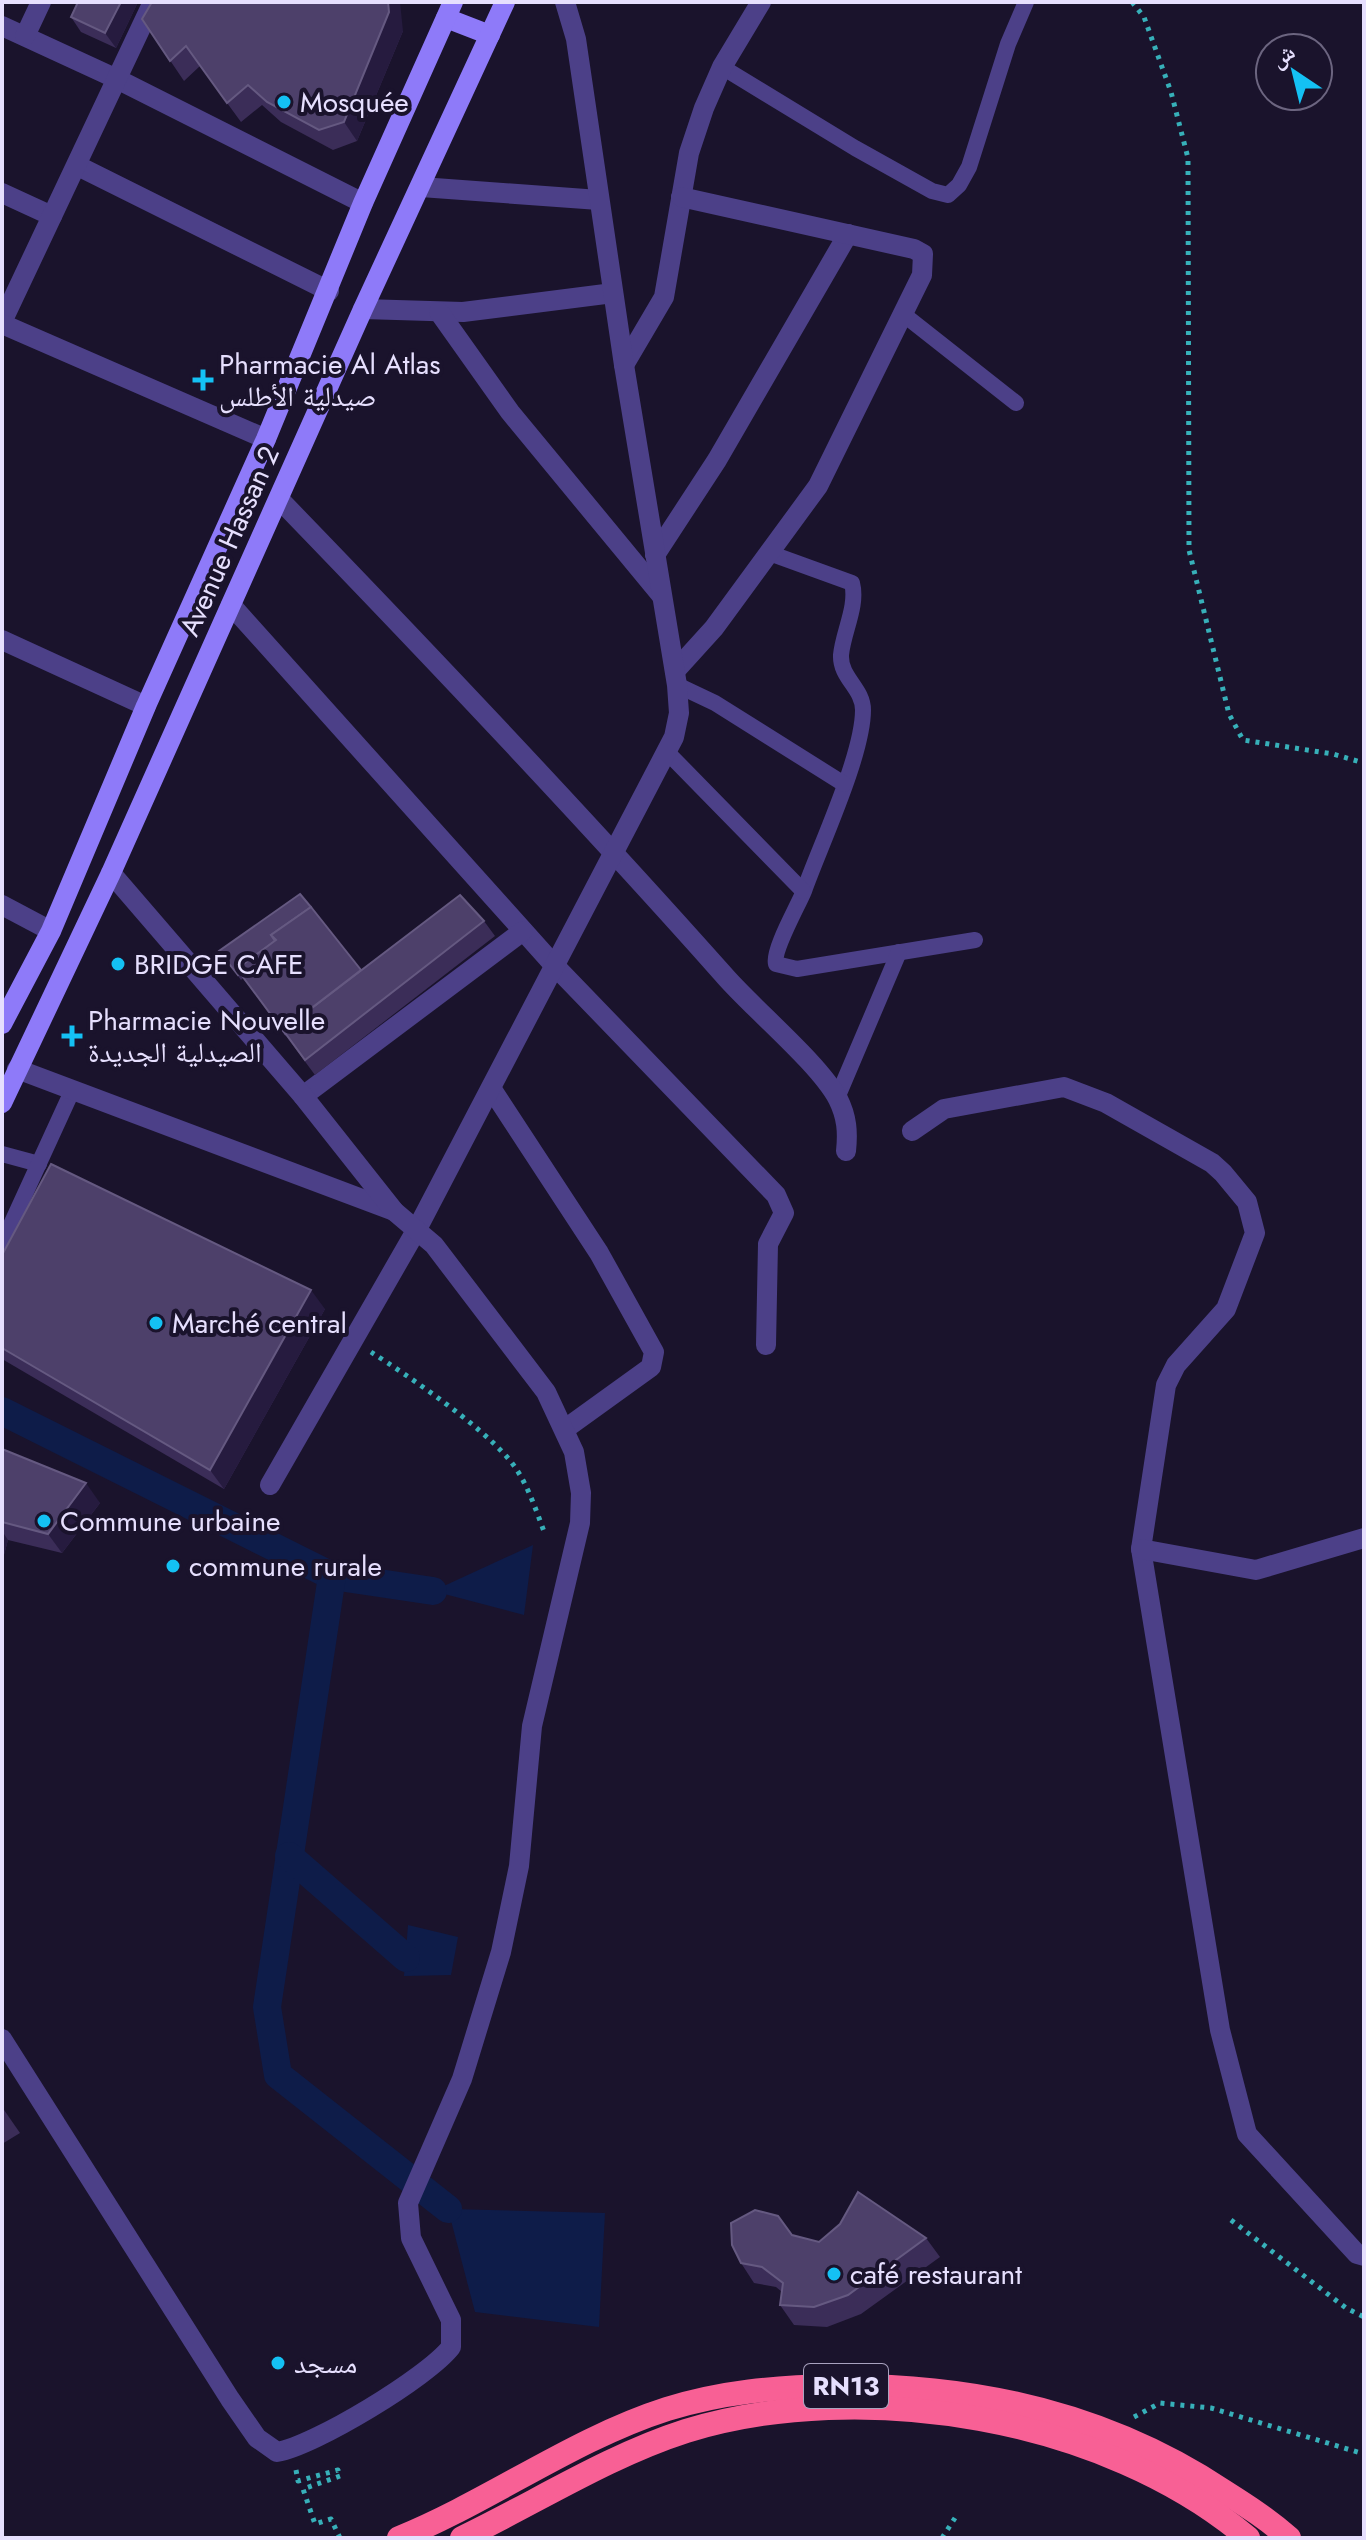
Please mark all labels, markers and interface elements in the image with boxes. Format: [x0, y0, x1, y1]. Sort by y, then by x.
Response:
north arrow [1254, 32, 1334, 112]
text: ش [1264, 36, 1301, 75]
place label: Mosquée [300, 82, 409, 123]
marker: Mosquée [275, 93, 293, 111]
place label: Pharmacie Al Atlas صيدلية الأطلس [219, 344, 441, 417]
marker: Pharmacie Al Atlas صيدلية الأطلس [194, 371, 212, 389]
street label: Avenue Hassan 2 [169, 440, 290, 643]
place label: BRIDGE CAFE [134, 944, 303, 985]
marker: BRIDGE CAFE [109, 955, 127, 973]
place label: Pharmacie Nouvelle الصيدلية الجديدة [88, 1000, 325, 1073]
marker: Pharmacie Nouvelle الصيدلية الجديدة [63, 1027, 81, 1045]
place label: Marché central [172, 1303, 347, 1344]
marker: Marché central [147, 1314, 165, 1332]
place label: Commune urbaine [60, 1501, 281, 1542]
marker: Commune urbaine [35, 1512, 53, 1530]
place label: commune rurale [189, 1546, 382, 1587]
marker: commune rurale [164, 1557, 182, 1575]
place label: café restaurant [850, 2254, 1022, 2295]
marker: café restaurant [825, 2265, 843, 2283]
place label: مسجد [294, 2343, 357, 2384]
marker: مسجد [269, 2354, 287, 2372]
road number: RN13 [804, 2364, 888, 2408]

